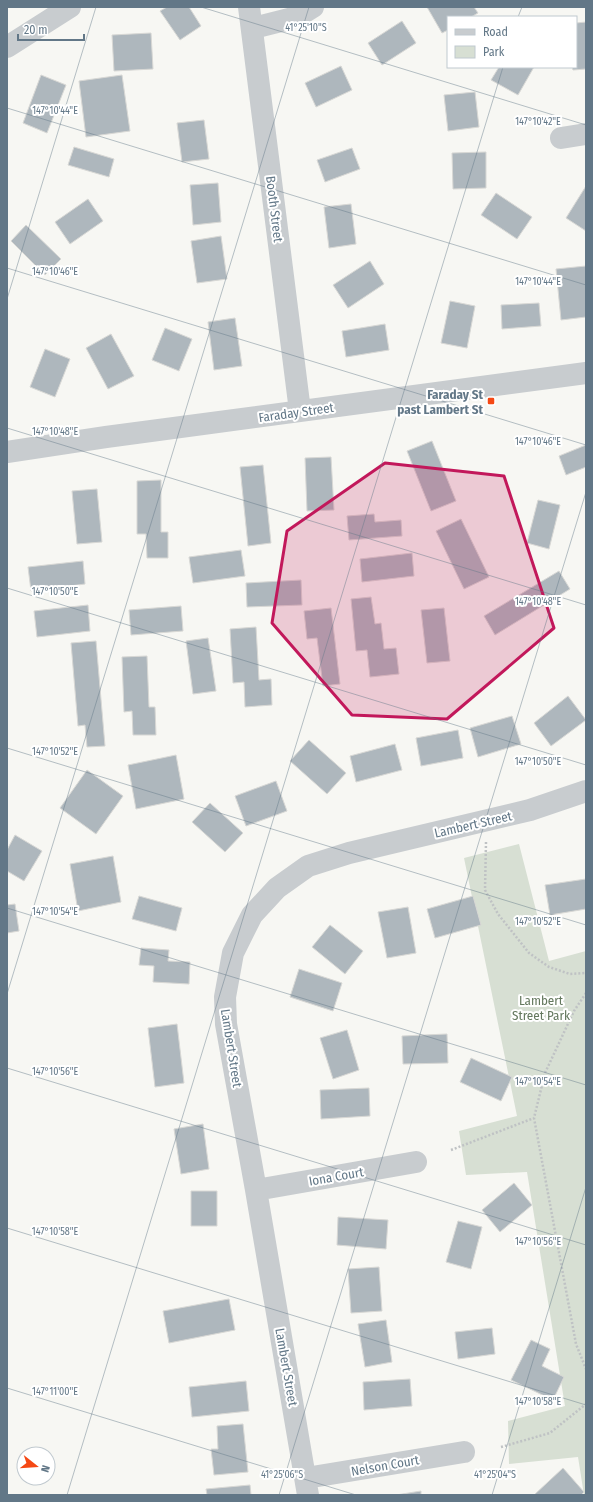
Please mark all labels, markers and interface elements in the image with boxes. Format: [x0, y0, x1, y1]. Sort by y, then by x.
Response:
scale bar [18, 16, 84, 42]
legend [447, 16, 577, 68]
text: 41°25'10"S [285, 22, 327, 34]
text: 20 m [24, 23, 48, 37]
text: Road [483, 25, 508, 39]
text: Park [483, 45, 505, 59]
text: 147°10'44"E [32, 105, 78, 117]
text: 147°10'42"E [515, 116, 561, 128]
street label: Booth Street [263, 175, 286, 244]
text: 147°10'46"E [32, 266, 78, 278]
text: 147°10'44"E [515, 276, 561, 288]
place label: Faraday St past Lambert St [397, 387, 483, 417]
marker: Faraday St past Lambert St [486, 396, 496, 406]
street label: Faraday Street [258, 400, 335, 425]
text: 147°10'48"E [32, 426, 78, 438]
text: 147°10'46"E [515, 436, 561, 448]
text: 147°10'50"E [32, 586, 79, 598]
text: 147°10'48"E [515, 596, 561, 608]
text: 147°10'52"E [32, 746, 78, 758]
text: 147°10'50"E [515, 756, 562, 768]
street label: Lambert Street [433, 808, 514, 841]
text: 147°10'54"E [32, 906, 78, 918]
text: 147°10'52"E [515, 916, 561, 928]
park label: Lambert Street Park [512, 993, 571, 1023]
street label: Lambert Street [218, 1008, 245, 1089]
text: 147°10'56"E [32, 1066, 78, 1078]
text: 147°10'54"E [515, 1076, 561, 1088]
street label: Iona Court [308, 1164, 365, 1189]
text: 147°10'58"E [32, 1226, 78, 1238]
text: 147°10'56"E [515, 1236, 561, 1248]
street label: Lambert Street [272, 1327, 301, 1408]
text: 147°11'00"E [32, 1386, 78, 1398]
text: 147°10'58"E [515, 1396, 561, 1408]
north arrow [16, 1446, 56, 1486]
street label: Nelson Court [350, 1452, 421, 1479]
text: N [38, 1464, 52, 1474]
text: 41°25'06"S [261, 1469, 303, 1481]
text: 41°25'04"S [474, 1469, 516, 1481]

